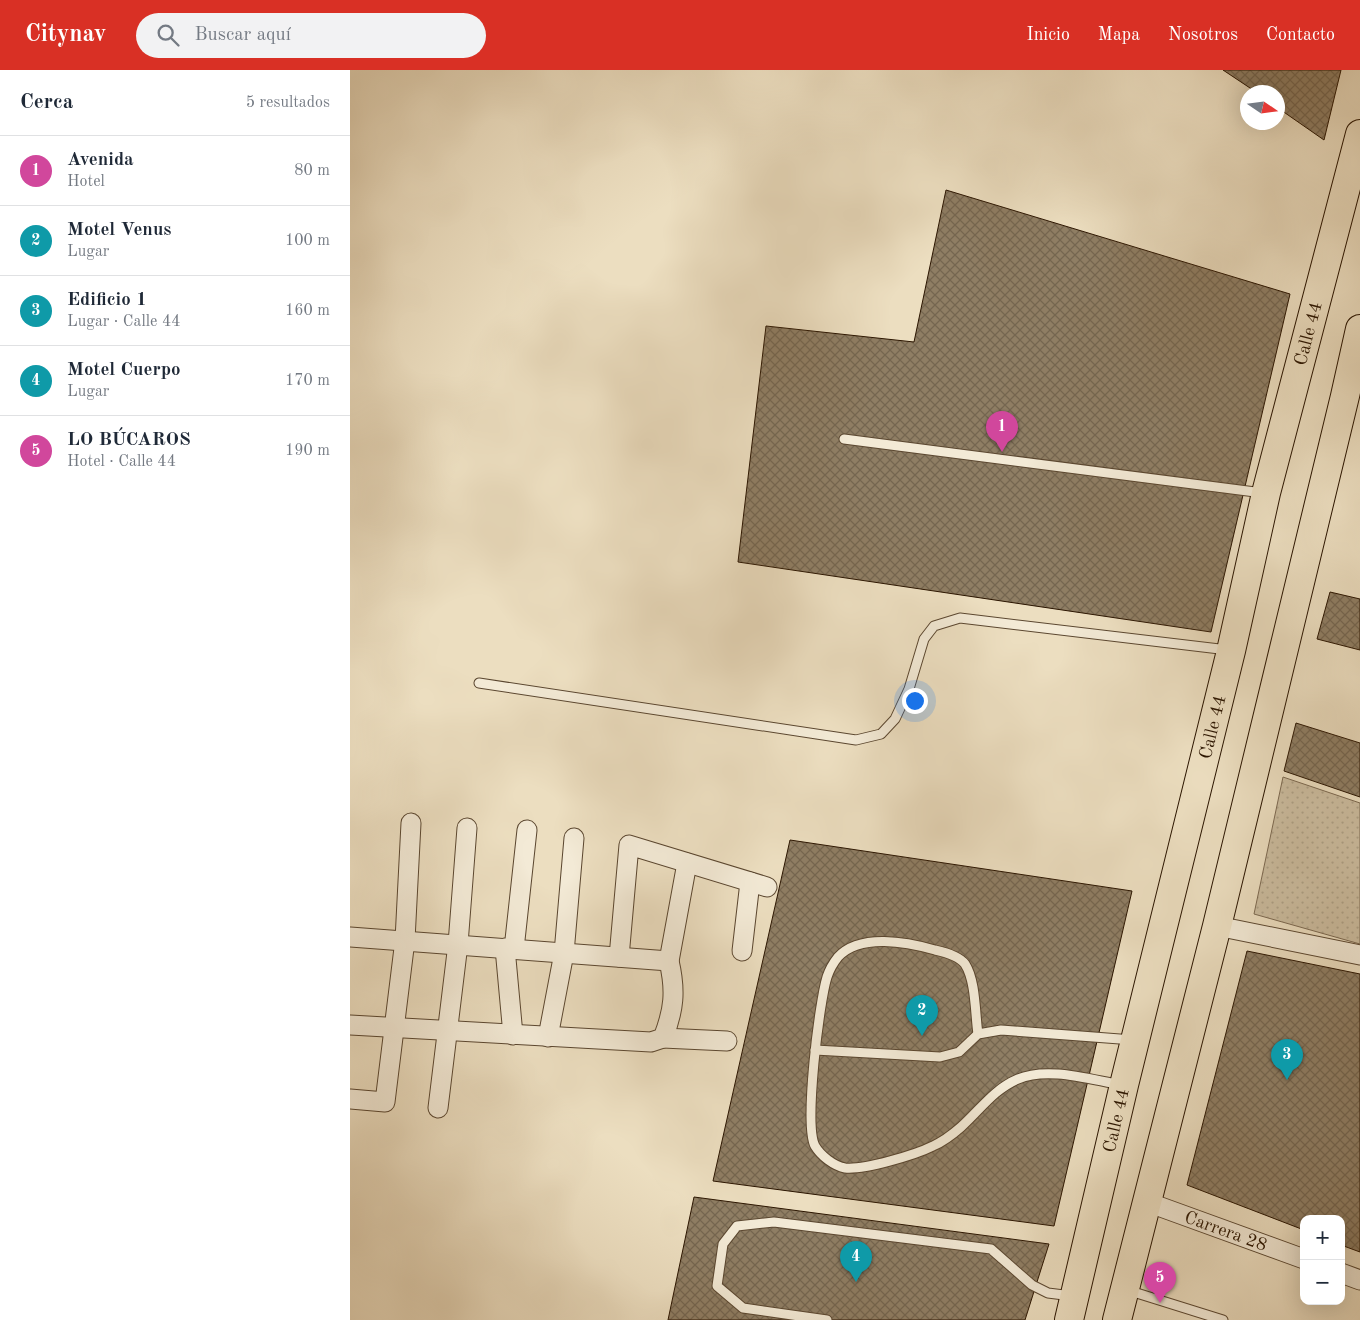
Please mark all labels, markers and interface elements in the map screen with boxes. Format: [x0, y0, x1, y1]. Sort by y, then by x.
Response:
search box [136, 13, 486, 58]
icon: search [154, 21, 182, 49]
text: Citynav [25, 23, 106, 47]
text: Buscar aquí [194, 26, 291, 45]
text: Inicio [1027, 26, 1070, 44]
text: Mapa [1098, 26, 1140, 44]
text: Nosotros [1168, 26, 1238, 44]
text: Contacto [1266, 26, 1335, 44]
north arrow [1240, 85, 1285, 130]
text: Cerca [20, 92, 73, 113]
text: 5 resultados [246, 95, 330, 111]
text: Avenida [67, 151, 134, 170]
text: 1 [31, 163, 41, 179]
text: 80 m [294, 163, 330, 179]
text: Hotel [67, 174, 105, 190]
text: Motel Venus [67, 221, 172, 240]
text: 2 [31, 233, 41, 249]
text: 100 m [285, 233, 330, 249]
text: Lugar [67, 244, 109, 260]
text: Edificio 1 [67, 291, 147, 310]
street label: Calle 44 [1292, 300, 1326, 368]
text: 3 [31, 303, 41, 319]
text: 160 m [285, 303, 330, 319]
text: Lugar · Calle 44 [67, 314, 180, 330]
text: Motel Cuerpo [67, 361, 181, 380]
text: 4 [31, 373, 41, 389]
text: 170 m [285, 373, 330, 389]
text: Lugar [67, 384, 109, 400]
pin: 1 [986, 411, 1018, 452]
text: LO BÚCAROS [67, 431, 191, 450]
text: 5 [31, 443, 41, 459]
text: 190 m [285, 443, 330, 459]
text: Hotel · Calle 44 [67, 454, 176, 470]
your location [902, 688, 928, 714]
street label: Calle 44 [1197, 694, 1230, 761]
pin: 2 [906, 995, 938, 1036]
pin: 3 [1271, 1039, 1303, 1080]
street label: Calle 44 [1101, 1087, 1133, 1154]
street label: Carrera 28 [1182, 1208, 1269, 1255]
map controls [1300, 1215, 1345, 1305]
button: + [1300, 1215, 1345, 1260]
pin: 4 [840, 1241, 872, 1282]
button: − [1300, 1260, 1345, 1305]
pin: 5 [1144, 1262, 1176, 1303]

